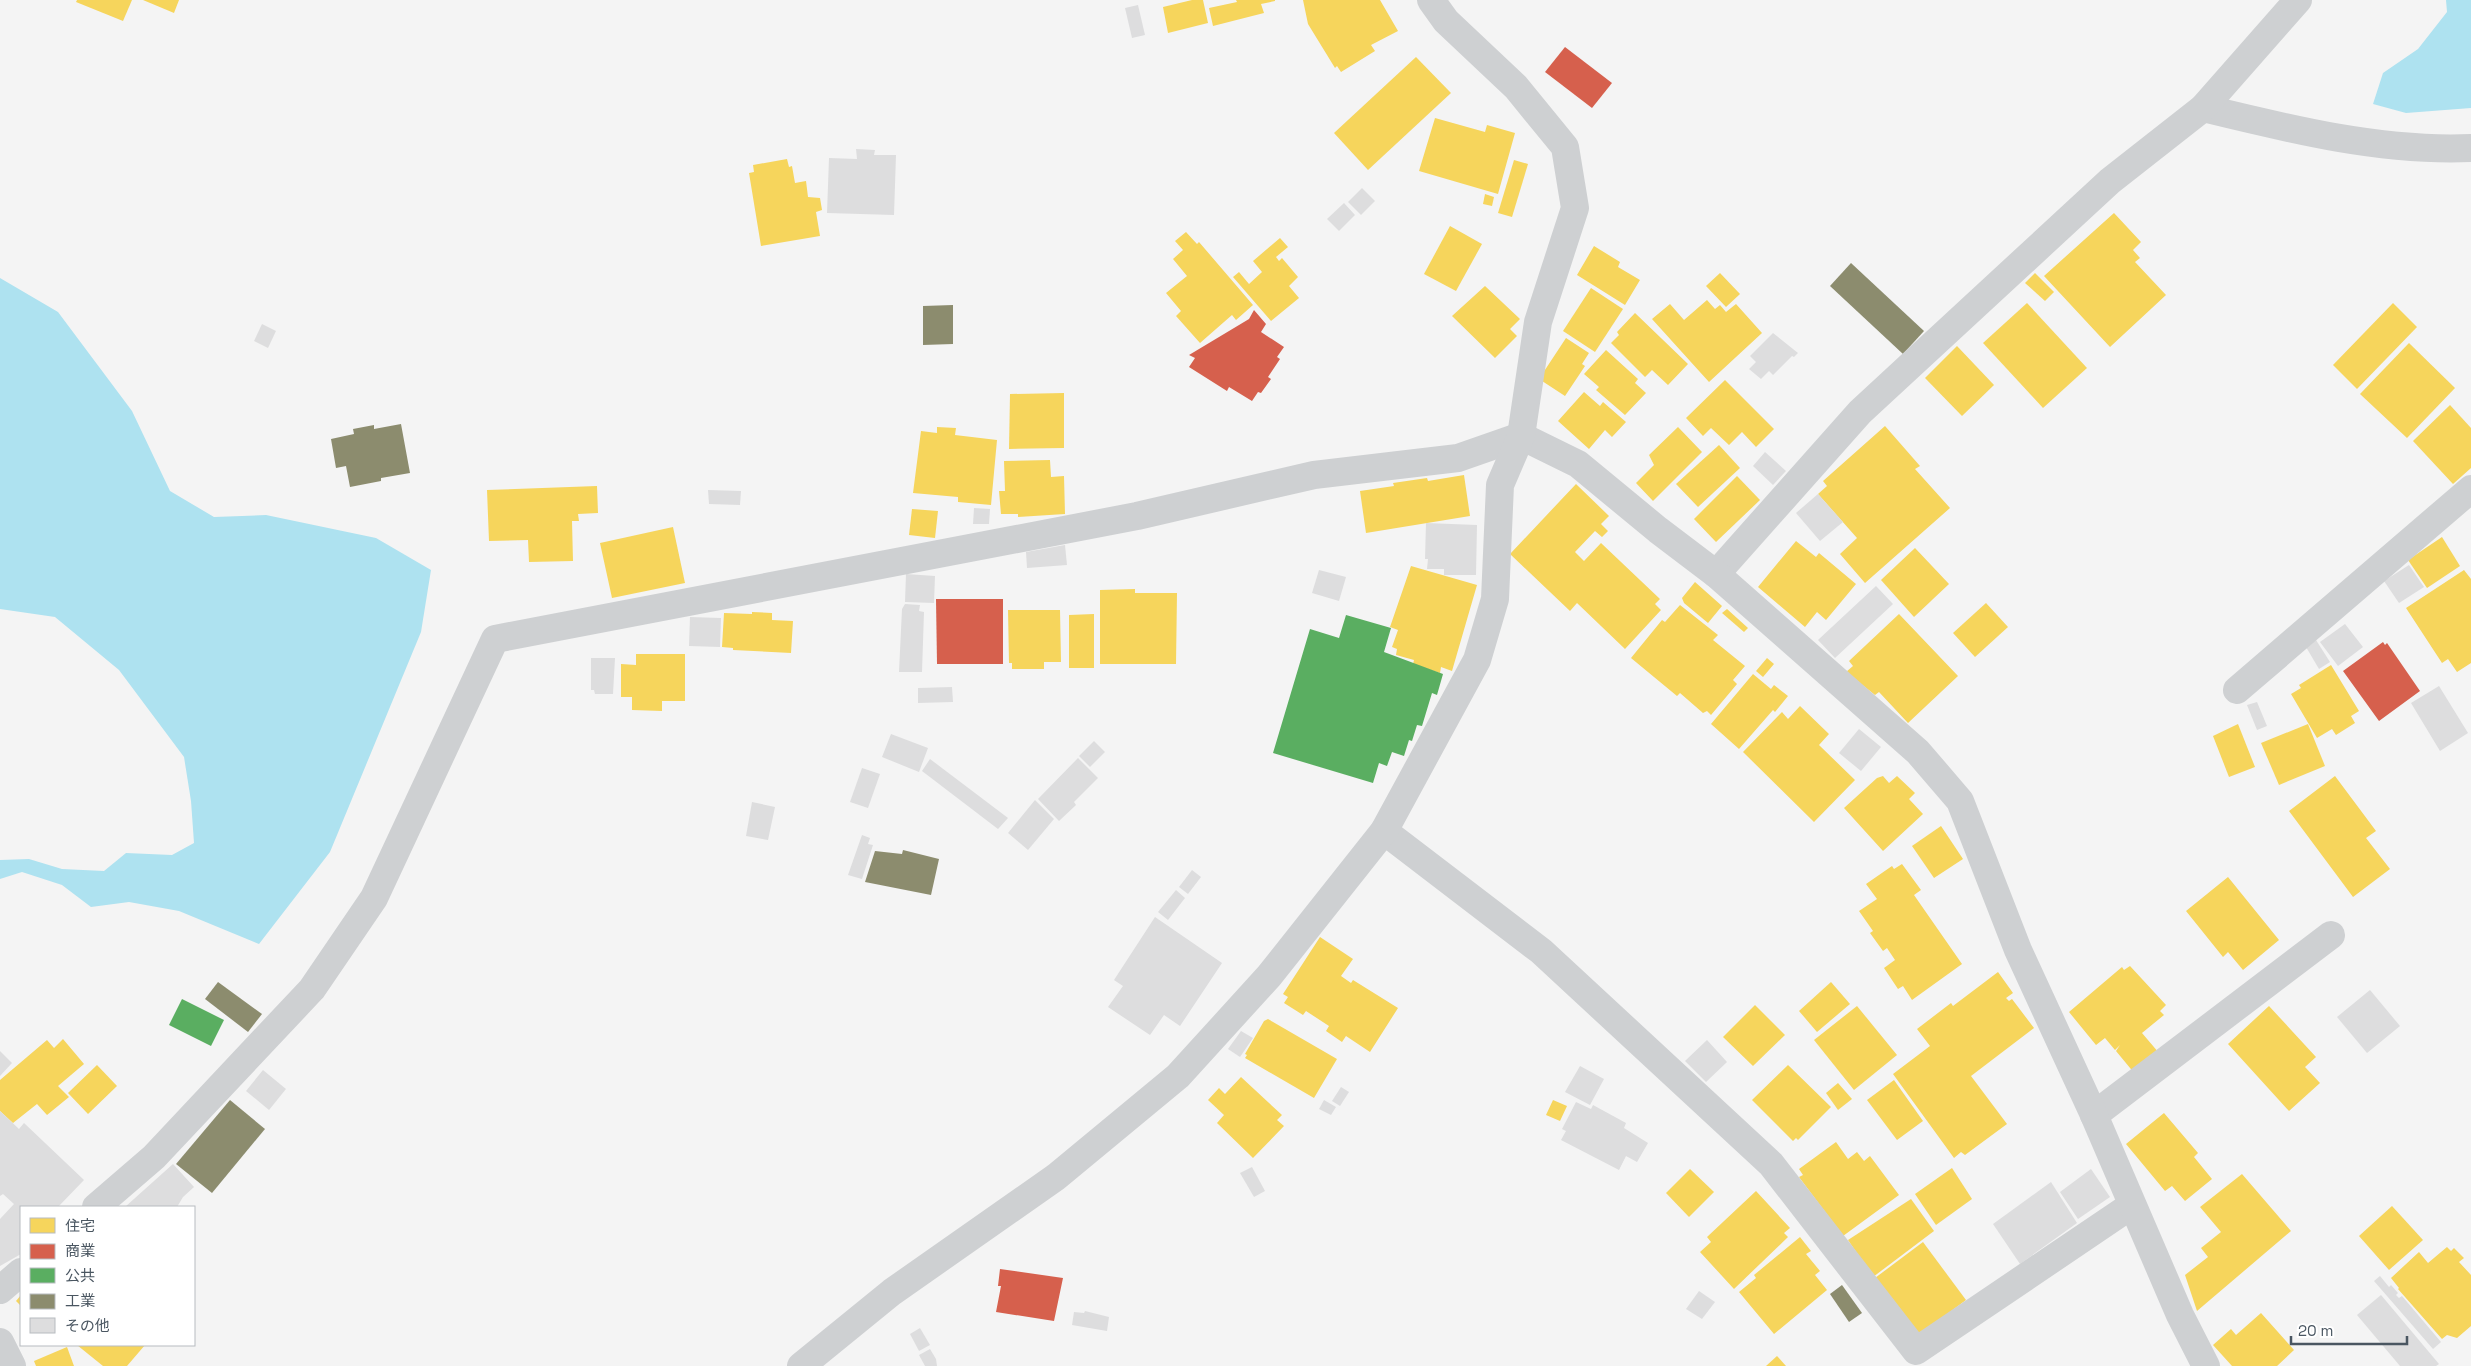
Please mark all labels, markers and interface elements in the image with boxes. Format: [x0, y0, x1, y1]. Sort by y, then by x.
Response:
legend [20, 1206, 195, 1346]
text: 住宅 [65, 1216, 95, 1235]
text: 商業 [65, 1241, 95, 1260]
text: 公共 [65, 1266, 95, 1285]
text: 工業 [65, 1291, 95, 1310]
scale bar [2291, 1314, 2407, 1346]
text: その他 [65, 1316, 110, 1335]
text: 20 m [2298, 1321, 2333, 1340]

